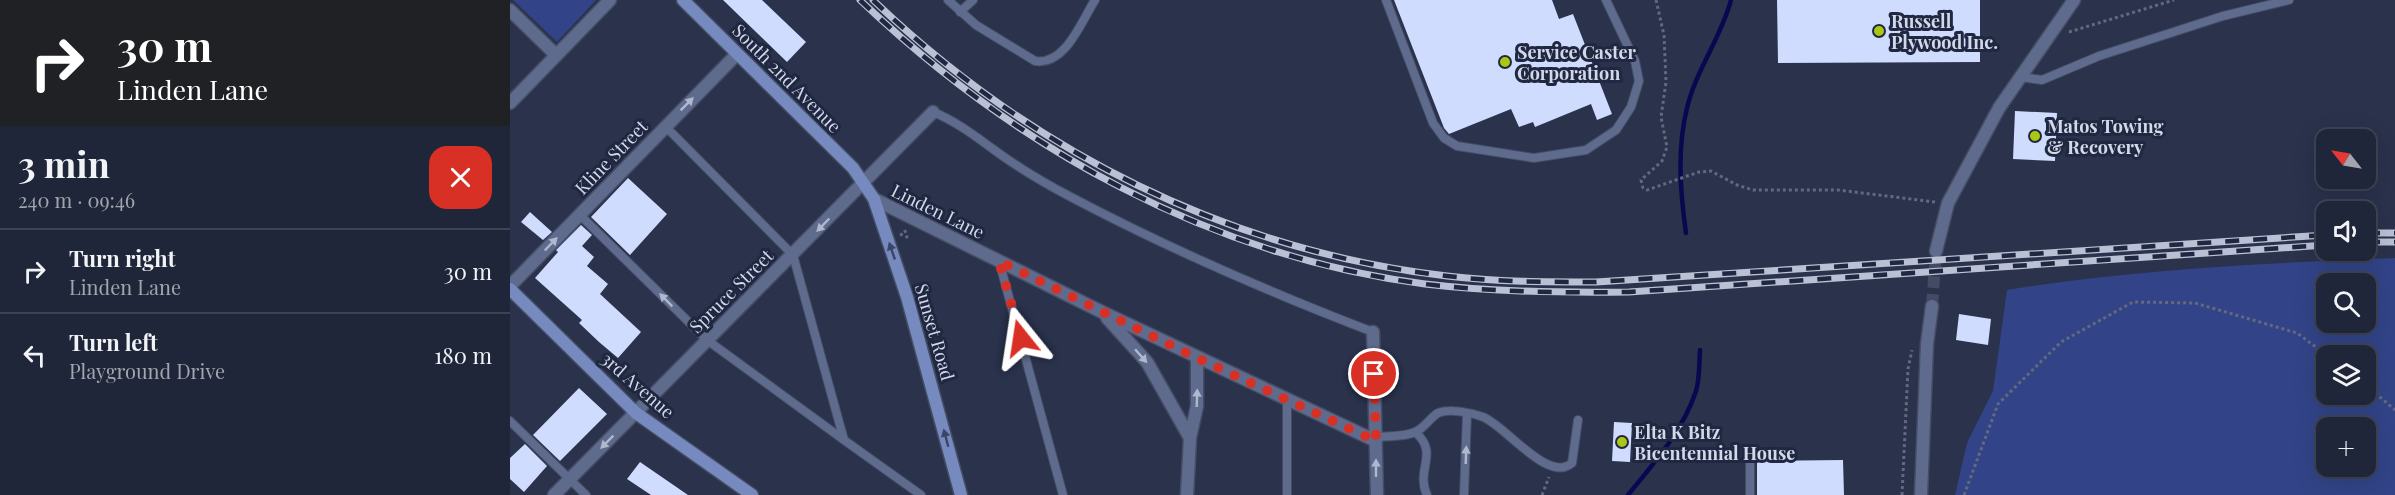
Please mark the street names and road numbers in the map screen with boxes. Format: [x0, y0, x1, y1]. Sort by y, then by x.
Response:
street label: South 2nd Avenue [727, 18, 847, 138]
street label: Kline Street [569, 114, 653, 199]
street label: Linden Lane [887, 178, 989, 244]
street label: Spruce Street [684, 243, 779, 338]
street label: Sunset Road [910, 281, 960, 384]
street label: 3rd Avenue [596, 347, 680, 423]

